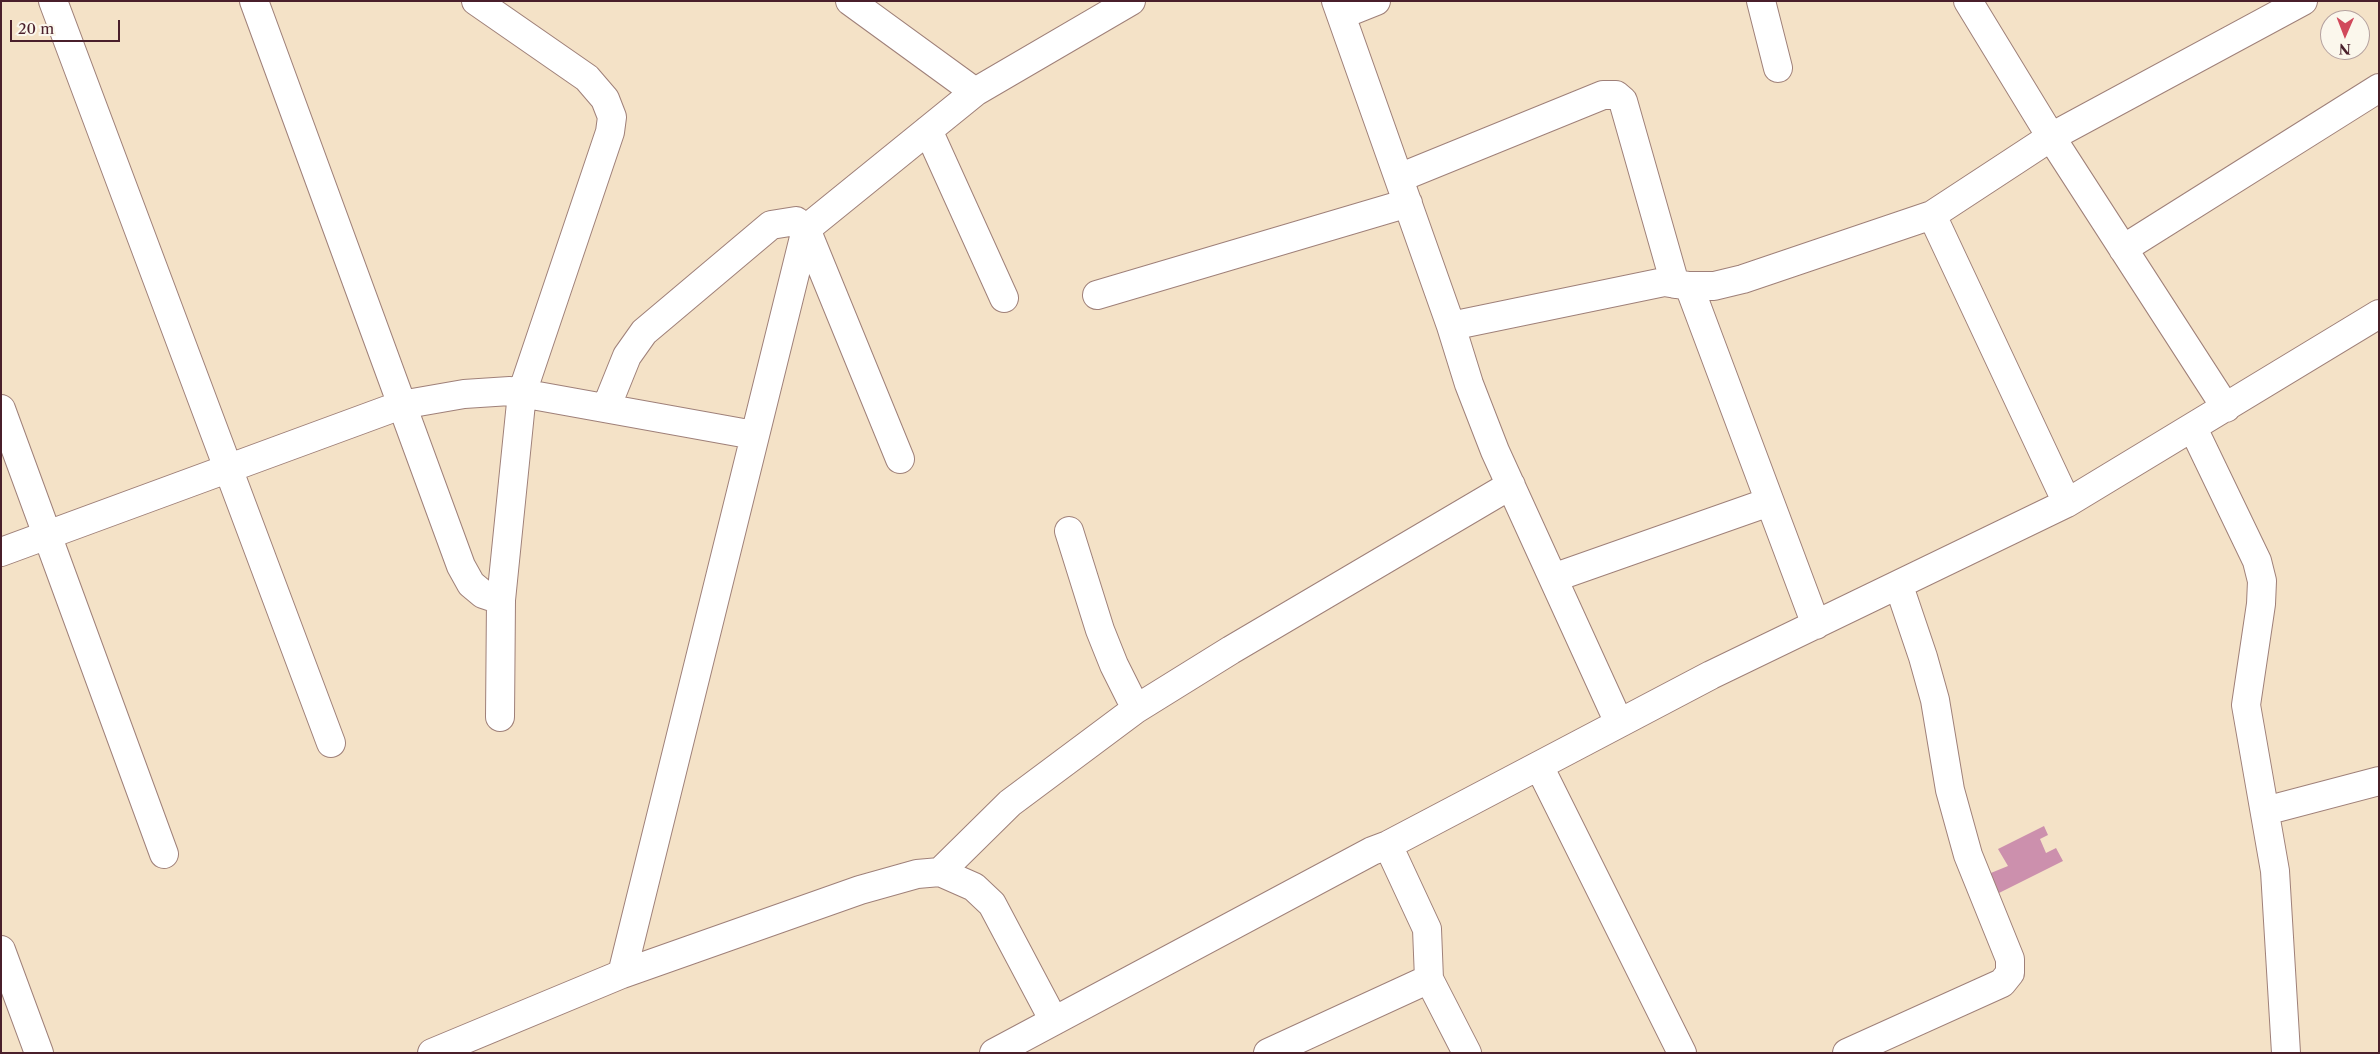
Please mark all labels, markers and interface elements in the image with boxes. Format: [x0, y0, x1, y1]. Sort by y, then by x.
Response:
scale bar [12, 10, 122, 42]
north arrow [2320, 10, 2370, 60]
text: 20 m [18, 19, 54, 38]
text: N [2339, 40, 2351, 58]

